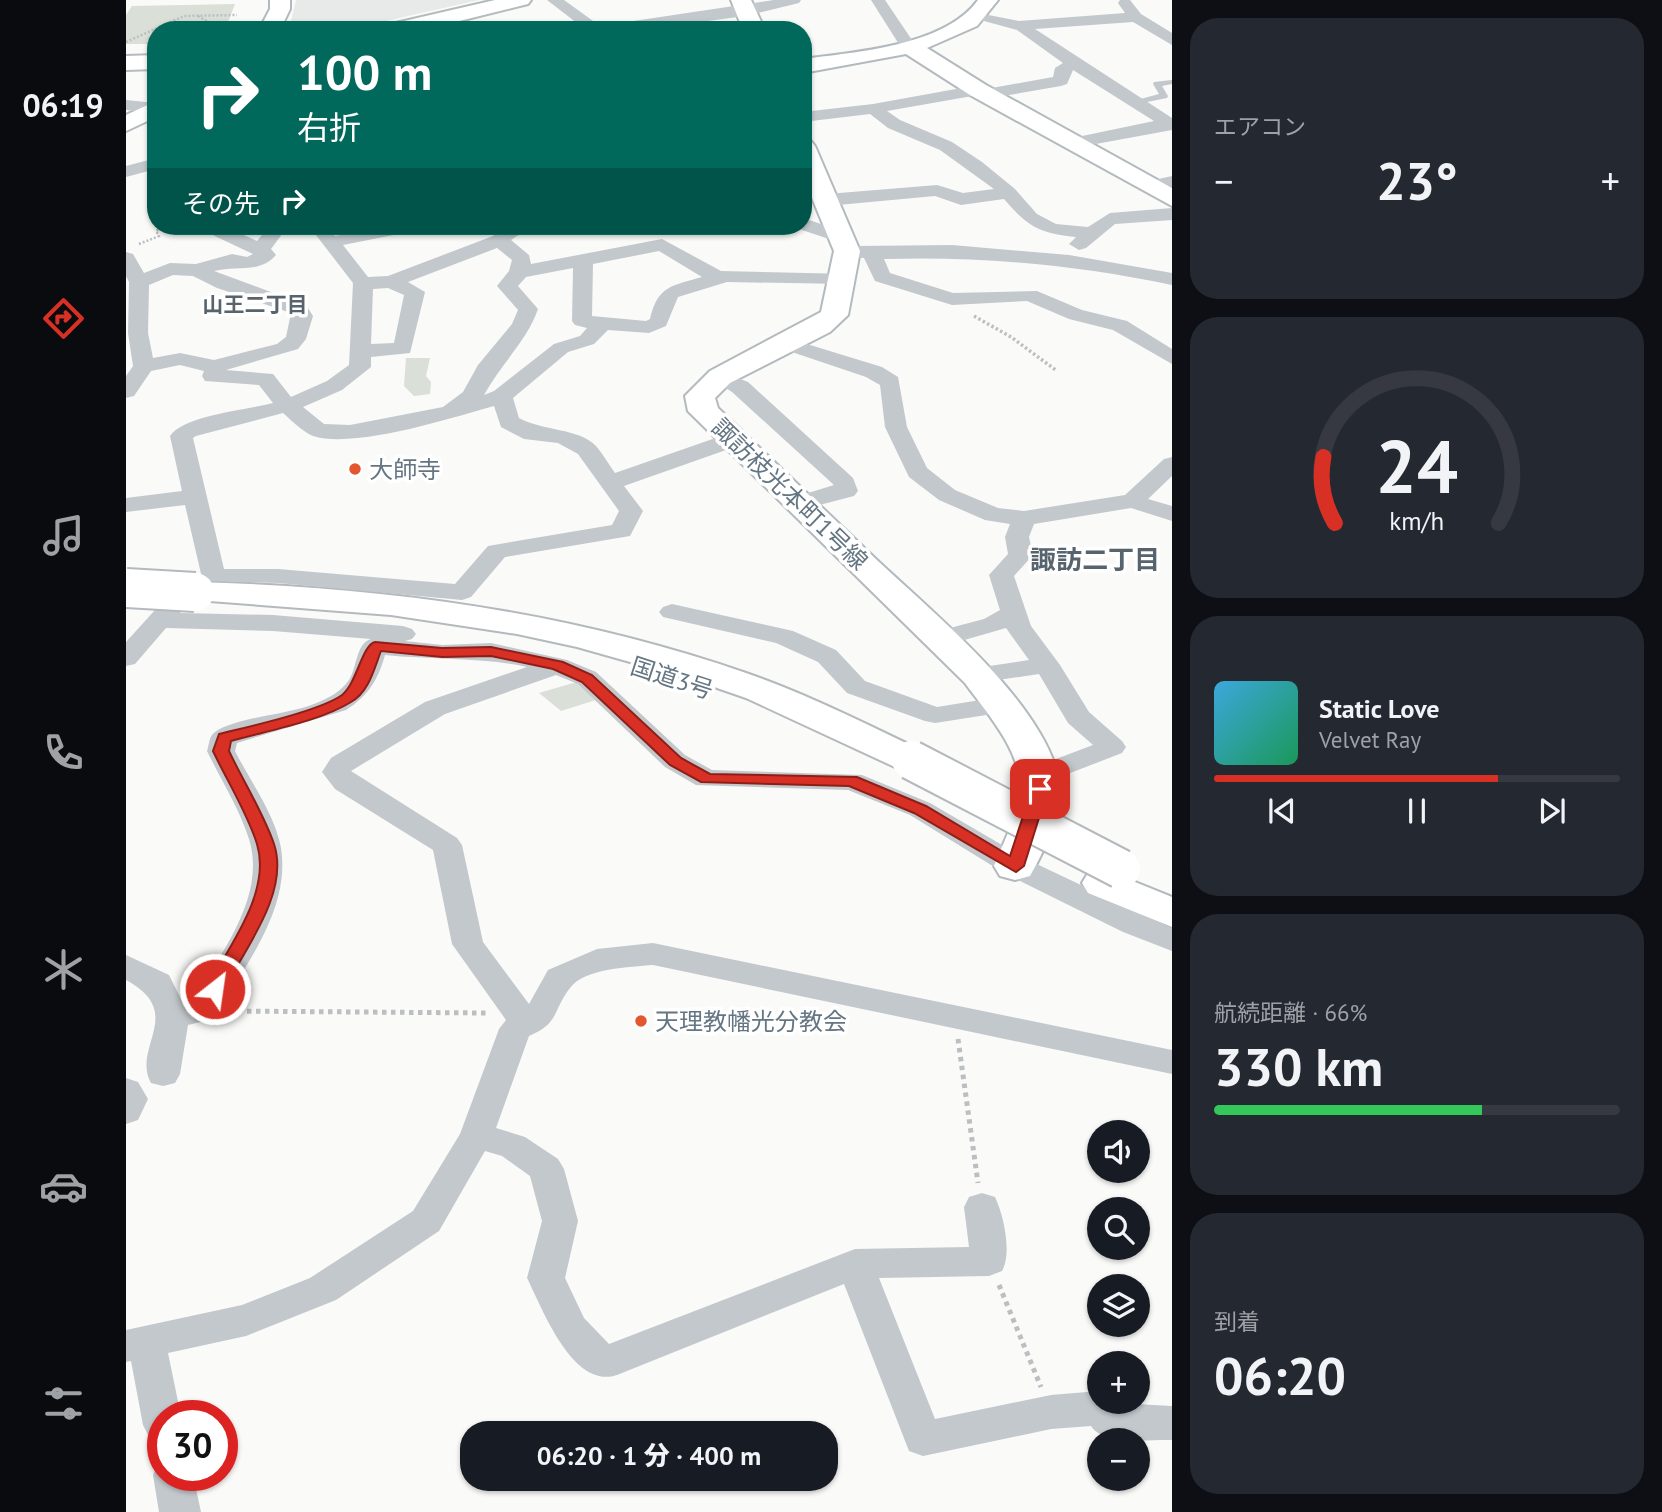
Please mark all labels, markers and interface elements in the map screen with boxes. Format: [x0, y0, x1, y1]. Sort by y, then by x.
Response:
text: 100 m [297, 40, 432, 104]
icon: right [182, 49, 273, 140]
text: 06:19 [22, 84, 104, 126]
text: 右折 [297, 106, 361, 148]
text: エアコン [1214, 112, 1306, 141]
text: 23° [1376, 147, 1458, 214]
text: − [1214, 156, 1233, 205]
text: + [1601, 156, 1620, 205]
icon: right [274, 182, 312, 220]
text: その先 [182, 187, 260, 220]
district label: 山王二丁目 [203, 291, 308, 318]
icon: directions [39, 294, 88, 343]
street label: 諏訪枝光本町1号線 [705, 412, 875, 576]
text: 24 [1376, 420, 1458, 514]
place label: 大師寺 [369, 454, 441, 485]
marker: 大師寺 [347, 461, 363, 477]
text: km/h [1390, 505, 1444, 537]
icon: music [39, 511, 88, 560]
district label: 諏訪二丁目 [1030, 543, 1160, 576]
street label: 国道3号 [627, 650, 717, 706]
text: Static Love [1319, 692, 1440, 725]
text: Velvet Ray [1319, 725, 1421, 754]
icon: phone [39, 728, 88, 777]
pin [1010, 759, 1070, 819]
icon: arrive [1021, 770, 1059, 808]
icon: previous [1263, 792, 1301, 830]
icon: pause [1398, 792, 1436, 830]
icon: next [1533, 792, 1571, 830]
icon: climate [39, 945, 88, 994]
position arrow [178, 952, 252, 1026]
text: 航続距離 · 66% [1214, 998, 1367, 1027]
place label: 天理教幡光分教会 [655, 1006, 847, 1037]
marker: 天理教幡光分教会 [633, 1013, 649, 1029]
text: 330 km [1214, 1033, 1383, 1100]
map controls [1087, 1120, 1150, 1491]
button: sound [1087, 1120, 1150, 1183]
icon: car [39, 1162, 88, 1211]
button: search [1087, 1197, 1150, 1260]
button: layers [1087, 1274, 1150, 1337]
text: 到着 [1214, 1307, 1260, 1336]
text: 06:20 [1214, 1342, 1346, 1409]
button: + [1087, 1351, 1150, 1414]
icon: filters [39, 1379, 88, 1428]
speed limit sign: 30 [147, 1400, 238, 1491]
button: − [1087, 1428, 1150, 1491]
text: 06:20 · 1 分 · 400 m [537, 1439, 761, 1472]

